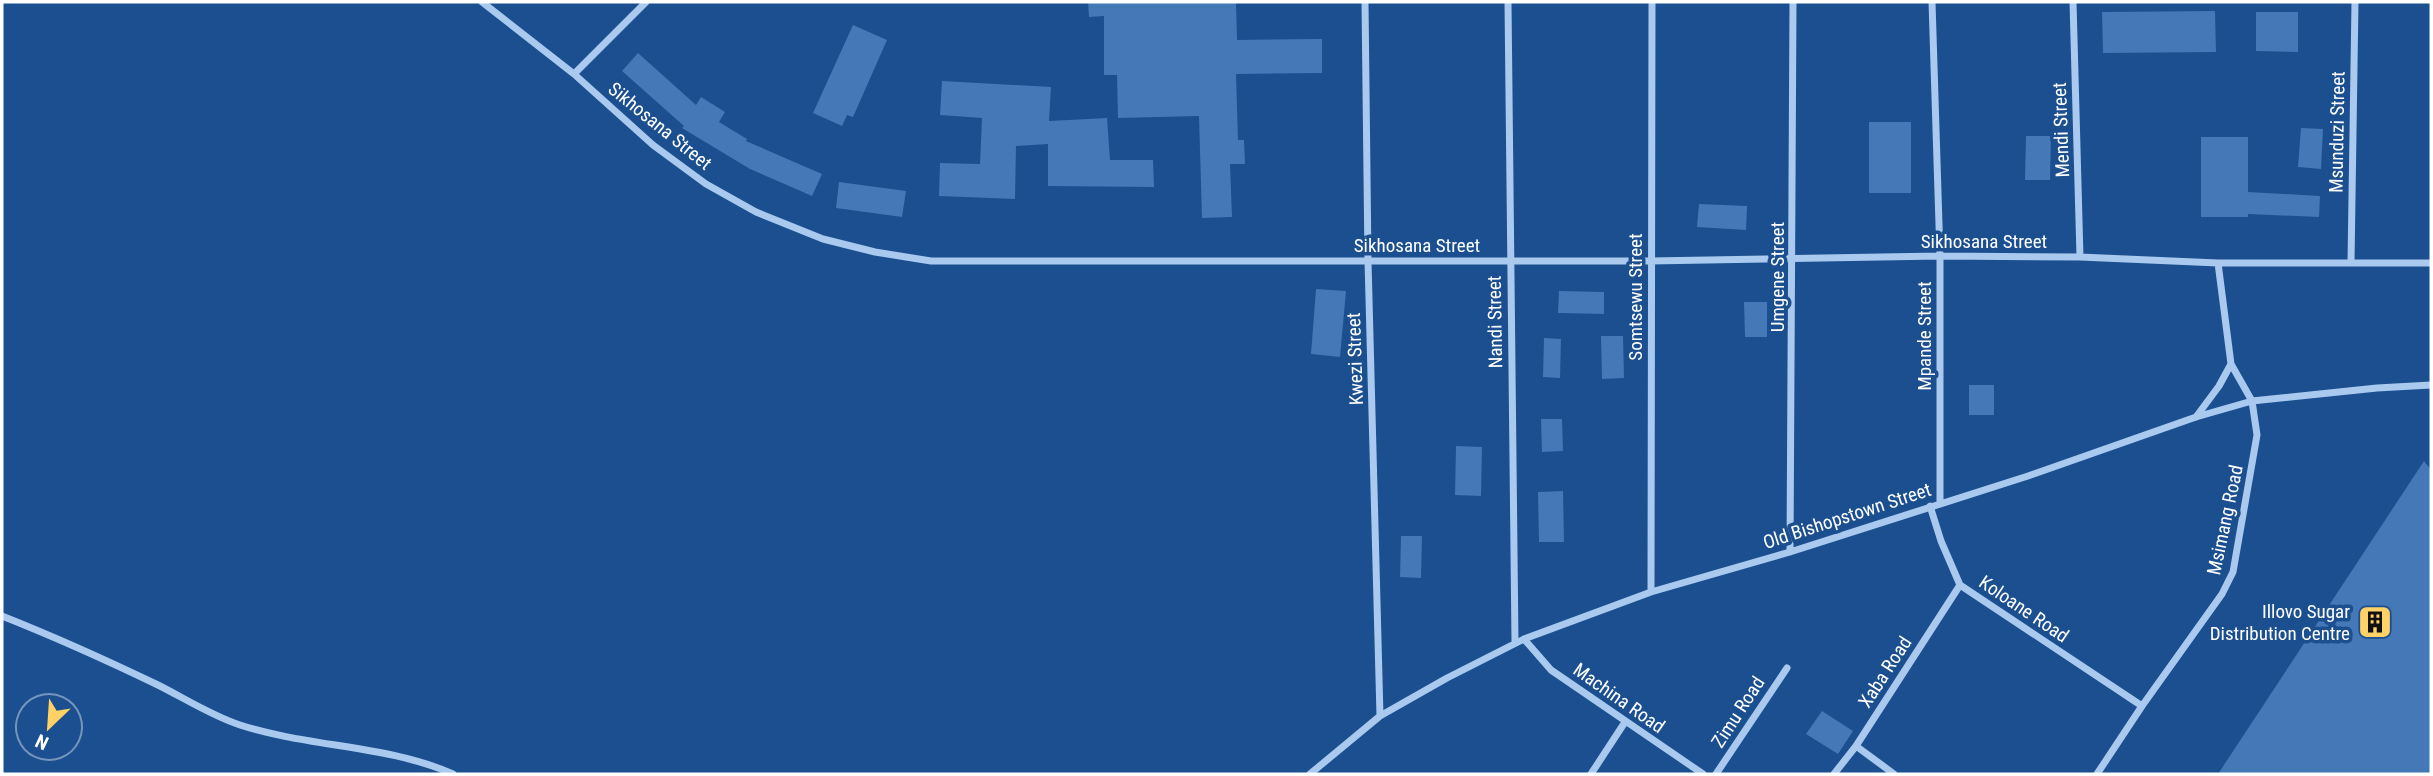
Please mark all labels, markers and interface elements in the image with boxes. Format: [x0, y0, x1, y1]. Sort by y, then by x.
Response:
street label: Msunduzi Street [2324, 71, 2350, 193]
street label: Sikhosana Street [604, 77, 716, 175]
street label: Mendi Street [2048, 82, 2074, 178]
street label: Umgene Street [1766, 222, 1789, 332]
street label: Sikhosana Street [1921, 230, 2047, 253]
street label: Somtsewu Street [1624, 233, 1647, 361]
street label: Sikhosana Street [1354, 234, 1480, 257]
street label: Nandi Street [1483, 275, 1507, 369]
street label: Mpande Street [1913, 281, 1936, 391]
street label: Kwezi Street [1342, 312, 1368, 406]
street label: Msimang Road [2202, 463, 2248, 577]
street label: Old Bishopstown Street [1760, 478, 1934, 554]
street label: Koloane Road [1975, 571, 2073, 647]
place label: Illovo Sugar Distribution Centre [2210, 600, 2350, 645]
building icon: Illovo Sugar Distribution Centre [2356, 603, 2394, 641]
street label: Xaba Road [1853, 632, 1917, 712]
street label: Machina Road [1569, 658, 1669, 738]
street label: Zimu Road [1706, 672, 1770, 752]
north arrow [14, 692, 84, 762]
text: N [32, 729, 52, 755]

